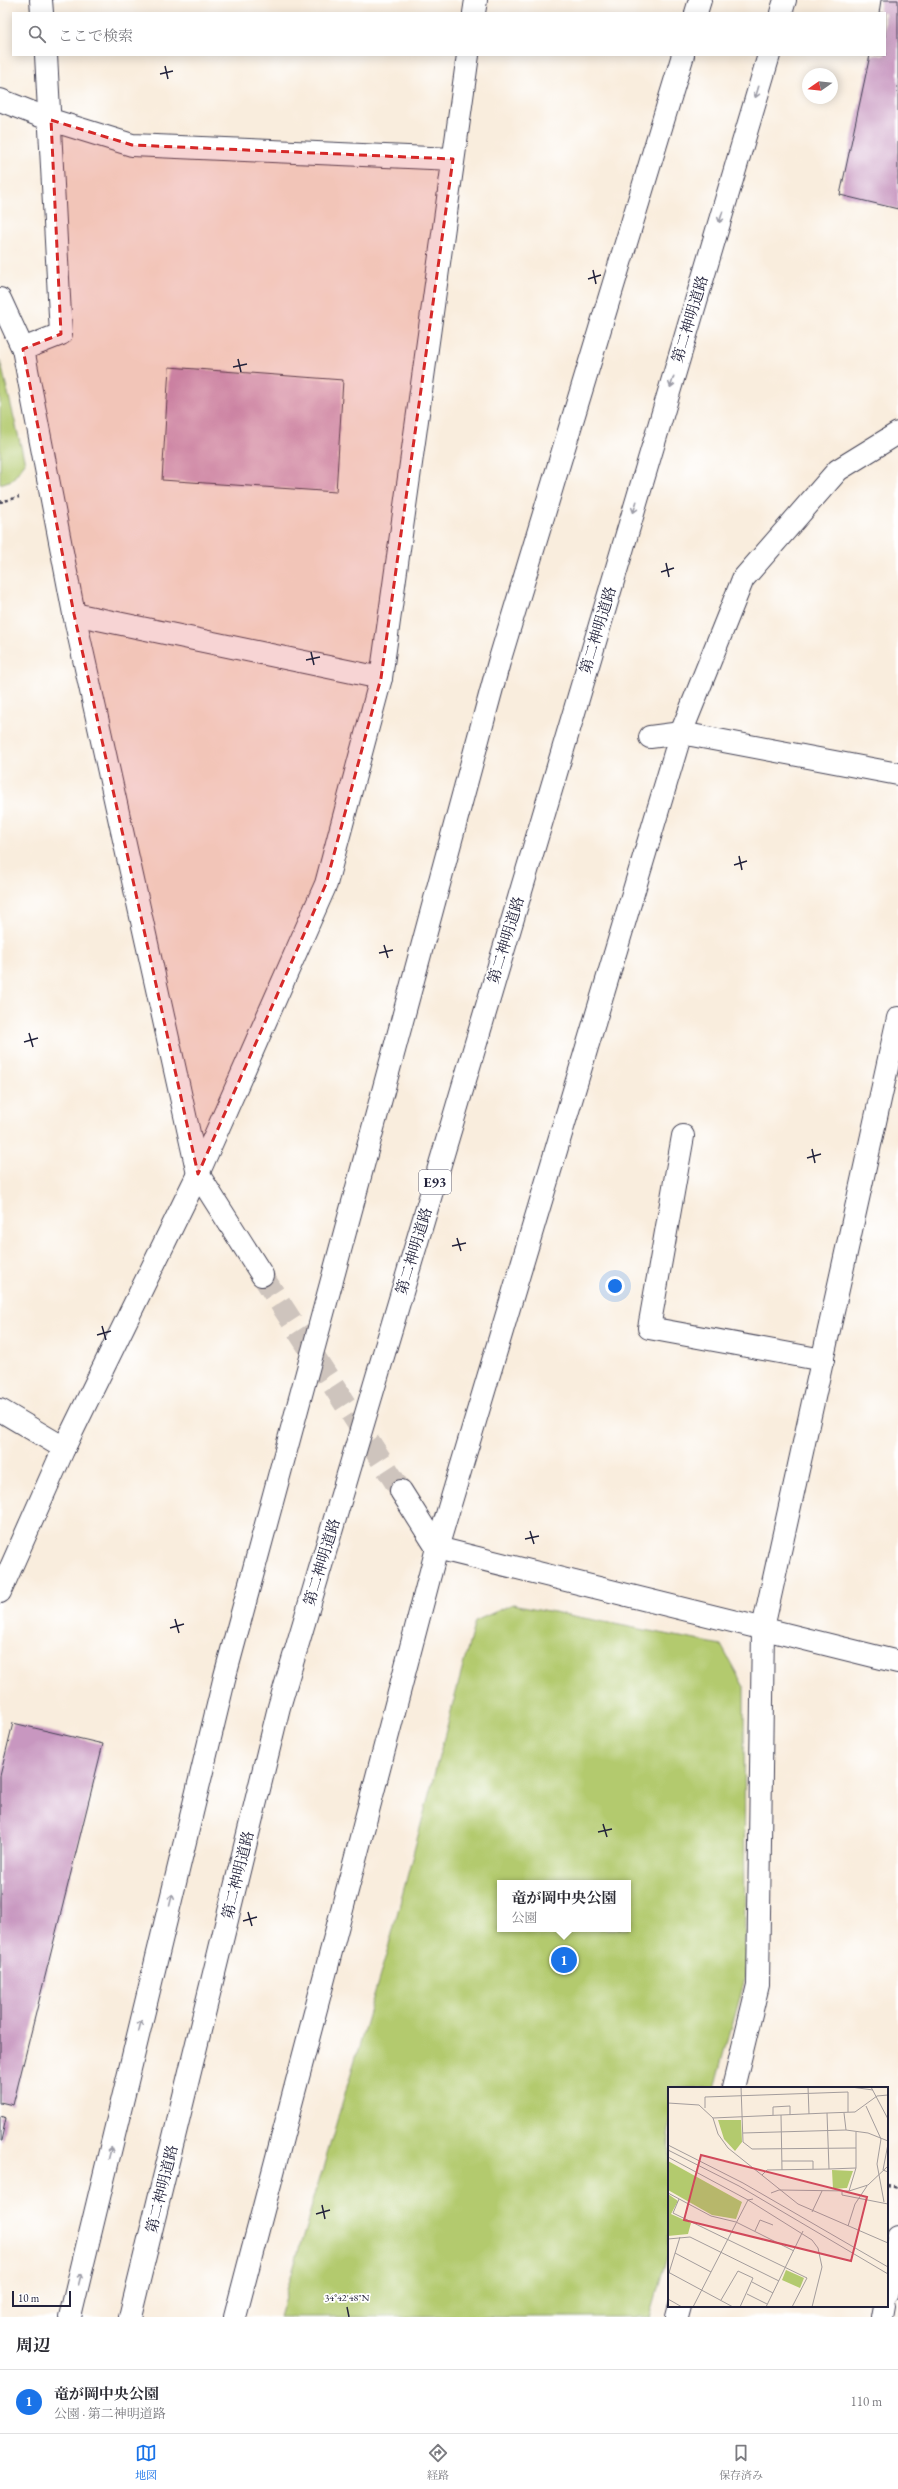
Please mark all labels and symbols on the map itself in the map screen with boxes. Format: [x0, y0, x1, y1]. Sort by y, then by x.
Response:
north arrow [802, 68, 838, 104]
one-way arrow [753, 86, 760, 99]
one-way arrow [717, 210, 724, 223]
street label: 第二神明道路 [667, 273, 712, 365]
one-way arrow [668, 375, 675, 388]
one-way arrow [631, 500, 638, 513]
street label: 第二神明道路 [575, 584, 620, 676]
street label: 第二神明道路 [483, 894, 528, 986]
road number: E93 [419, 1170, 451, 1194]
street label: 第二神明道路 [391, 1205, 436, 1297]
your location [605, 1276, 625, 1296]
street label: 第二神明道路 [299, 1516, 344, 1608]
street label: 第二神明道路 [217, 1829, 258, 1921]
one-way arrow [168, 1894, 175, 1907]
pin: 1 [551, 1945, 577, 1975]
one-way arrow [137, 2020, 145, 2033]
inset map [668, 2087, 888, 2307]
street label: 第二神明道路 [141, 2143, 182, 2235]
one-way arrow [107, 2147, 114, 2160]
one-way arrow [76, 2273, 84, 2286]
scale bar [12, 2289, 71, 2308]
text: 34°42'48"N [325, 2291, 370, 2304]

